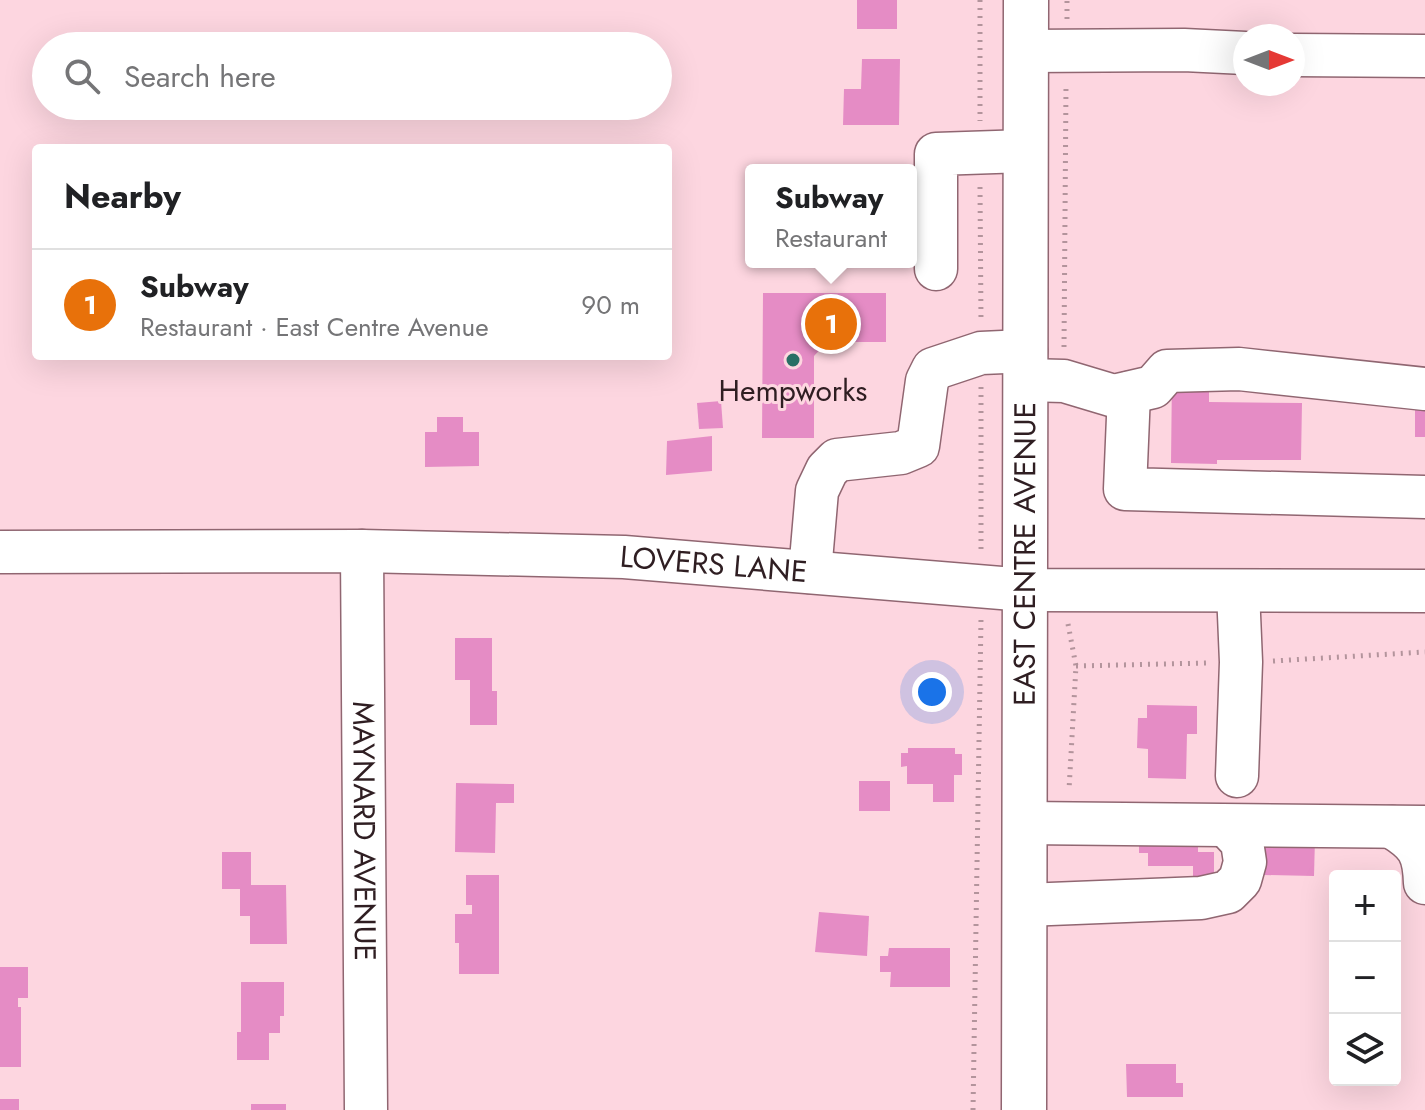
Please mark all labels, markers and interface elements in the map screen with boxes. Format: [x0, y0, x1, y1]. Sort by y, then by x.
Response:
north arrow [1233, 24, 1305, 96]
search box [32, 32, 672, 120]
icon: search [60, 54, 104, 98]
text: Search here [124, 55, 276, 98]
popup [745, 164, 917, 268]
text: Nearby [64, 172, 181, 221]
text: Subway [775, 176, 883, 219]
text: Restaurant [775, 219, 887, 257]
text: Subway [140, 265, 249, 308]
text: 1 [83, 286, 97, 324]
text: 90 m [581, 286, 640, 324]
pin: 1 [805, 294, 857, 354]
text: Restaurant · East Centre Avenue [140, 308, 489, 346]
marker: Hempworks [784, 351, 802, 369]
place label: Hempworks [719, 369, 867, 412]
street label: EAST CENTRE AVENUE [1003, 402, 1046, 706]
street label: LOVERS LANE [618, 535, 809, 593]
your location [912, 672, 952, 712]
street label: MAYNARD AVENUE [342, 701, 387, 961]
map controls [1329, 870, 1401, 1086]
button: + [1329, 870, 1401, 942]
button: − [1329, 942, 1401, 1014]
button: layers [1329, 1014, 1401, 1086]

